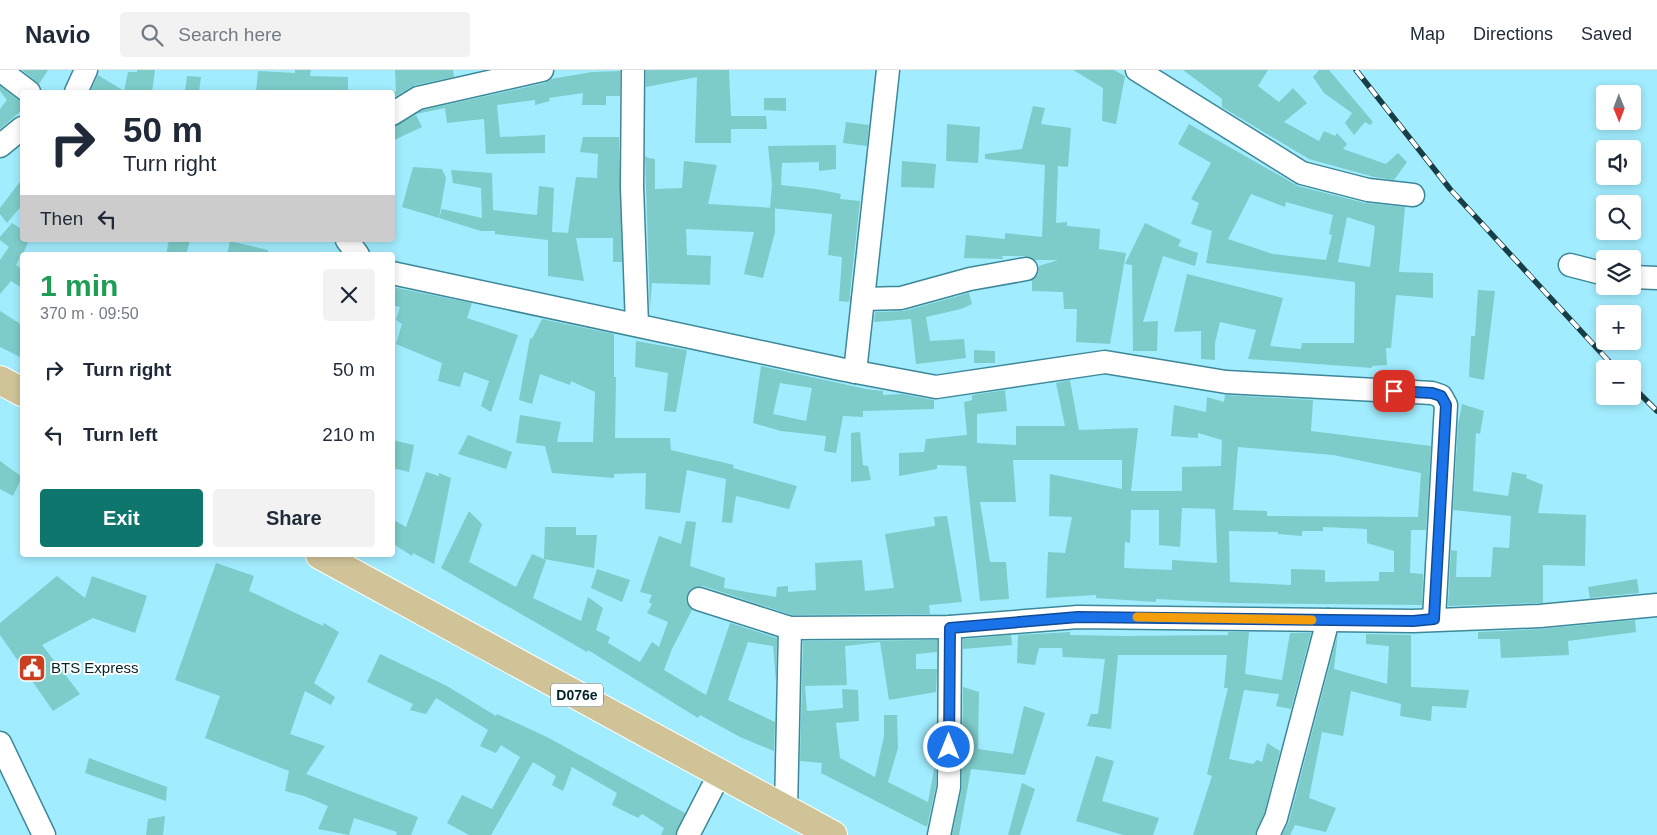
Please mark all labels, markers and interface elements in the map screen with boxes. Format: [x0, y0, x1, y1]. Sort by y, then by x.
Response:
search box [120, 12, 470, 57]
text: Navio [25, 21, 90, 48]
icon: search [138, 21, 166, 49]
text: Search here [178, 24, 282, 45]
text: Map [1410, 24, 1445, 44]
text: Directions [1473, 24, 1553, 44]
text: Saved [1581, 24, 1632, 44]
north arrow [1596, 85, 1641, 130]
map controls [1596, 85, 1641, 405]
icon: right [40, 110, 105, 175]
text: 50 m [123, 110, 203, 149]
button: sound [1596, 140, 1641, 185]
text: Turn right [123, 151, 216, 176]
button: search [1596, 195, 1641, 240]
icon: left [93, 205, 121, 233]
text: Then [40, 208, 83, 229]
button: layers [1596, 250, 1641, 295]
text: 1 min [40, 269, 118, 302]
button: close [323, 269, 375, 321]
text: 370 m · 09:50 [40, 305, 139, 322]
button: + [1596, 305, 1641, 350]
icon: right [40, 356, 68, 384]
text: Turn right [83, 359, 171, 380]
text: 50 m [333, 359, 375, 380]
button: − [1596, 360, 1641, 405]
pin [1373, 370, 1415, 412]
icon: arrive [1380, 377, 1408, 405]
icon: left [40, 421, 68, 449]
text: Turn left [83, 424, 158, 445]
text: 210 m [322, 424, 375, 445]
button: Exit [40, 489, 203, 547]
button: Share [213, 489, 375, 547]
public building icon: BTS Express [17, 653, 47, 683]
place label: BTS Express [51, 659, 139, 676]
road number: D076e [551, 684, 603, 706]
position arrow [922, 720, 974, 772]

